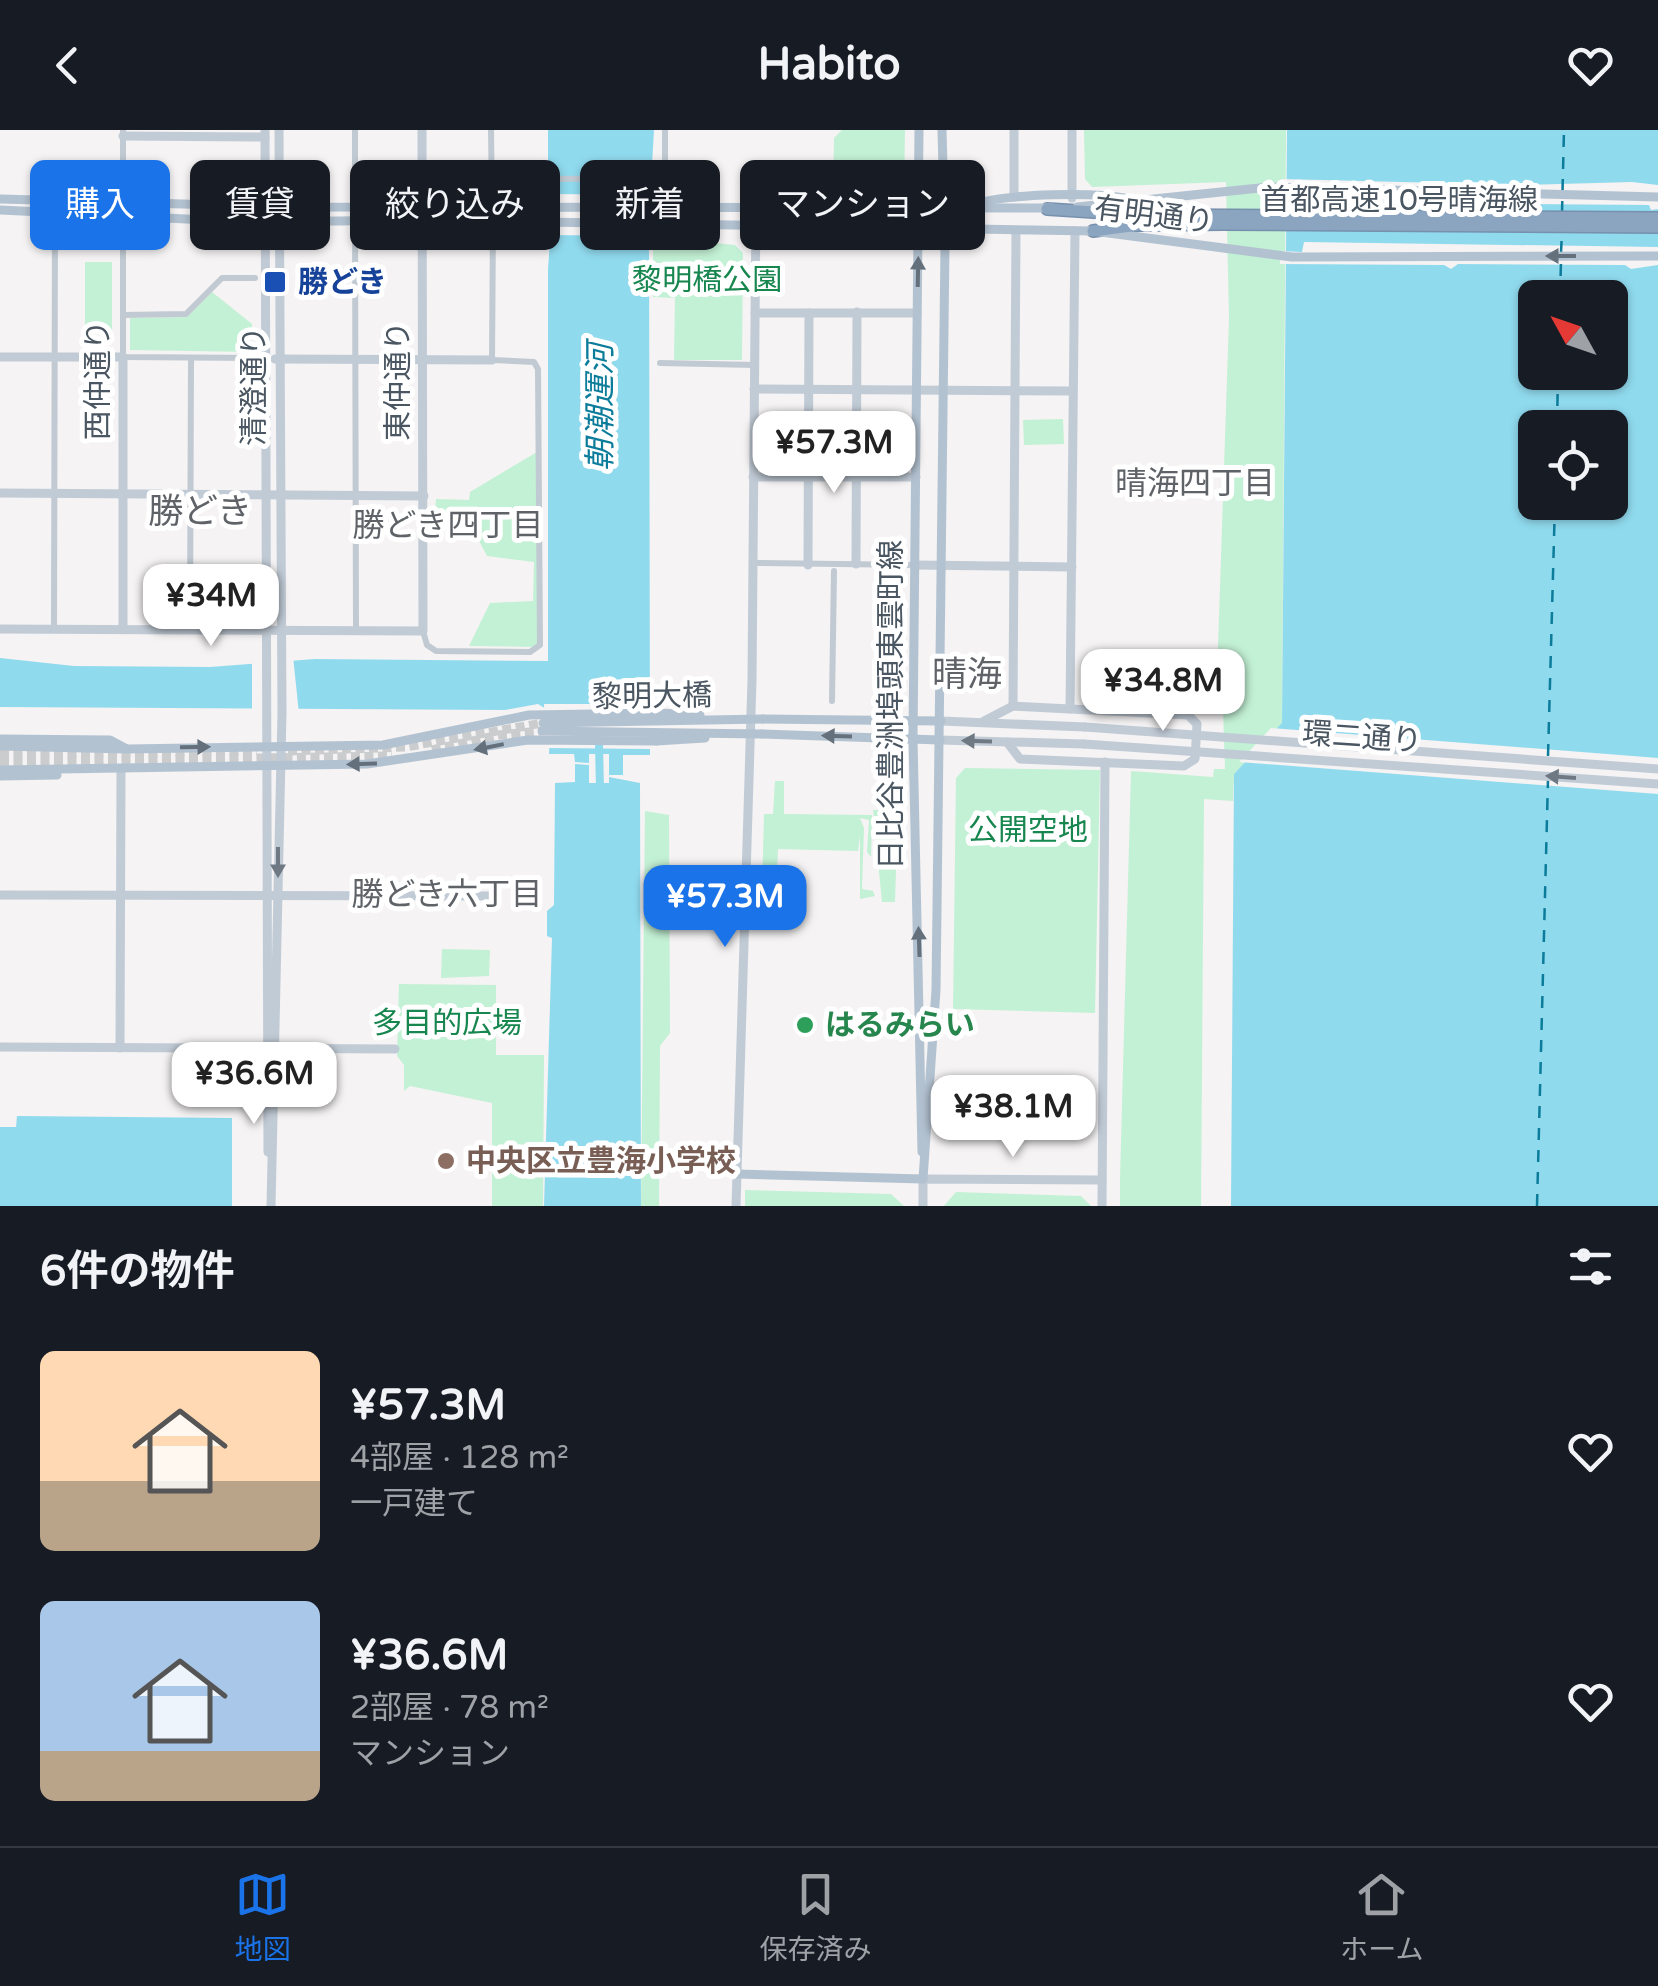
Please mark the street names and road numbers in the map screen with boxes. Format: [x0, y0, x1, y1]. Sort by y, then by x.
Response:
street label: 首都高速10号晴海線 [1260, 182, 1538, 219]
street label: 有明通り [1092, 190, 1216, 241]
street label: 西仲通り [80, 320, 117, 440]
street label: 東仲通り [380, 321, 417, 441]
street label: 清澄通り [236, 326, 273, 446]
street label: 日比谷豊洲埠頭東雲町線 [873, 540, 910, 870]
street label: 黎明大橋 [592, 677, 712, 716]
street label: 環二通り [1301, 715, 1423, 760]

